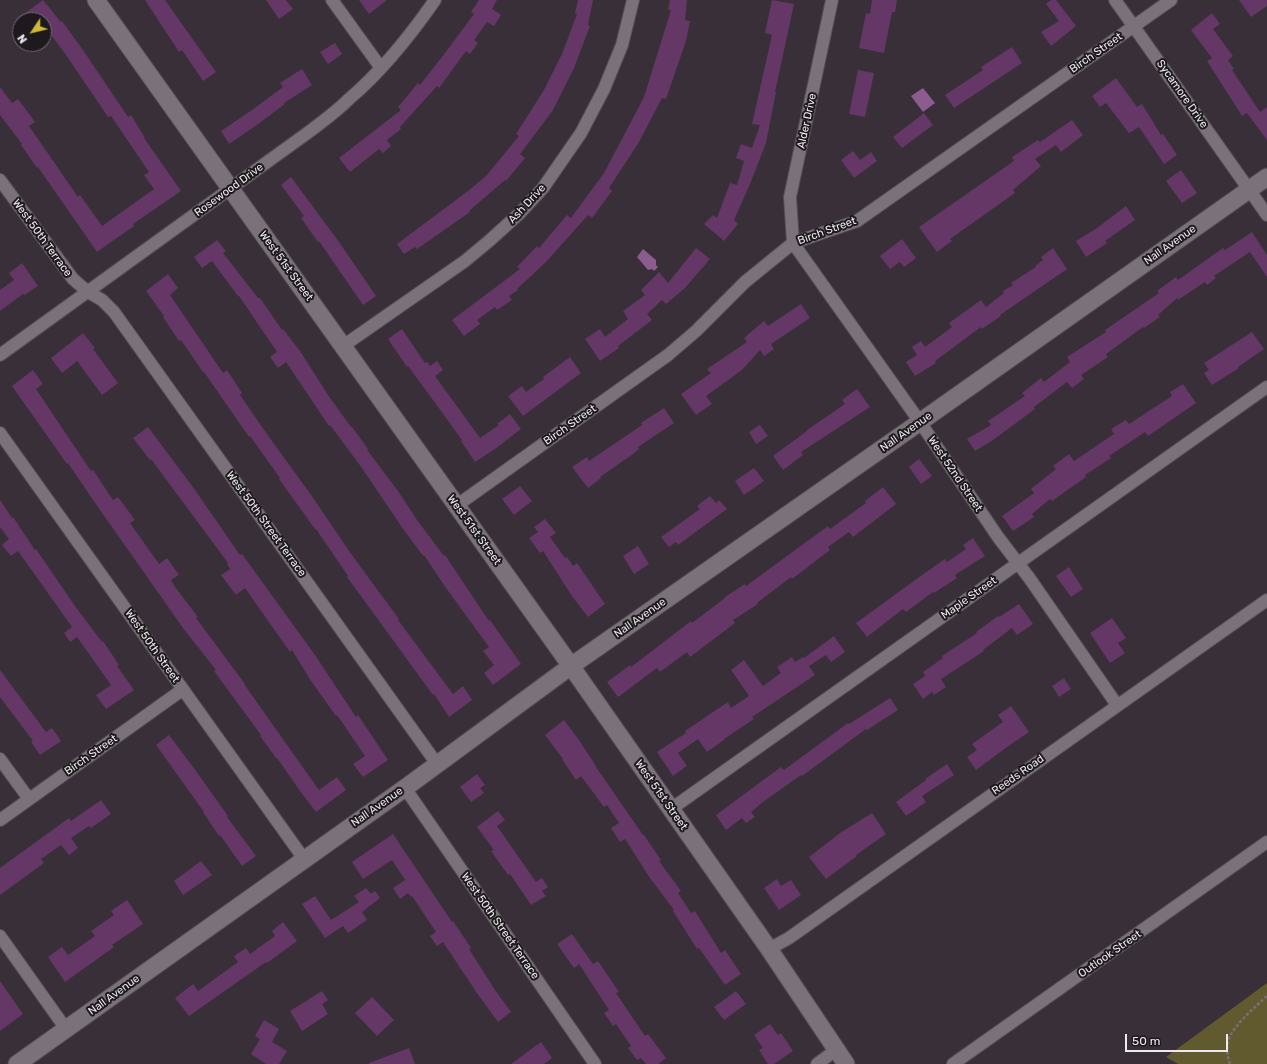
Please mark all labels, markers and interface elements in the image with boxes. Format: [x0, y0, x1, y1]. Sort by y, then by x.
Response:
north arrow [12, 12, 52, 52]
street label: Birch Street [1067, 30, 1125, 76]
text: N [15, 32, 30, 46]
street label: Sycamore Drive [1154, 57, 1210, 131]
street label: Alder Drive [795, 92, 819, 150]
street label: Rosewood Drive [192, 161, 266, 219]
street label: Ash Drive [506, 182, 548, 226]
street label: West 50th Terrace [9, 197, 75, 279]
street label: Birch Street [796, 214, 858, 248]
street label: Nall Avenue [1142, 222, 1198, 268]
street label: West 51st Street [256, 229, 316, 303]
street label: Birch Street [541, 402, 599, 448]
street label: Nall Avenue [878, 409, 934, 455]
street label: West 52nd Street [925, 434, 985, 514]
street label: West 50th Street Terrace [223, 469, 309, 579]
street label: West 51st Street [444, 493, 504, 567]
street label: Maple Street [939, 574, 999, 622]
street label: Nall Avenue [612, 595, 668, 641]
street label: West 50th Street [122, 607, 182, 685]
street label: Birch Street [62, 732, 120, 778]
street label: Reeds Road [989, 752, 1047, 798]
street label: West 51st Street [632, 757, 690, 833]
street label: Nall Avenue [349, 784, 405, 830]
street label: West 50th Street Terrace [458, 870, 542, 982]
street label: Outlook Street [1076, 927, 1144, 981]
street label: Nall Avenue [86, 972, 142, 1018]
scale bar [1127, 1026, 1230, 1052]
text: 50 m [1132, 1034, 1160, 1048]

